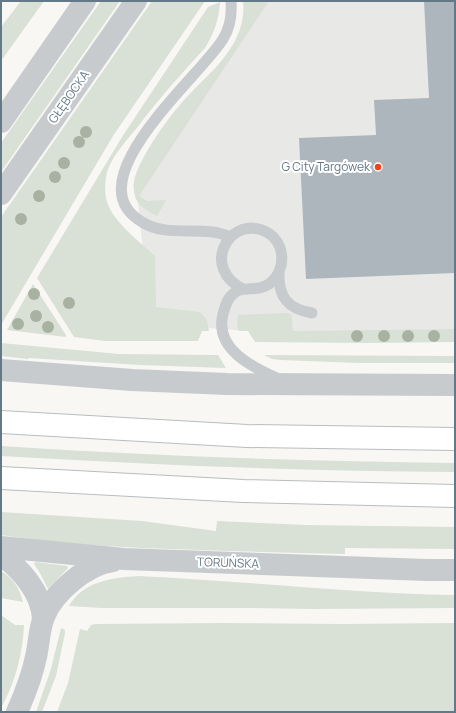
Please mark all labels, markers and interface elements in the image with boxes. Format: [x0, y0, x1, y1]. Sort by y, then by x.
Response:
street label: GŁĘBOCKA [44, 67, 93, 127]
place label: G City Targówek [281, 158, 371, 175]
marker: G City Targówek [373, 162, 383, 172]
street label: TORUŃSKA [197, 553, 260, 572]

